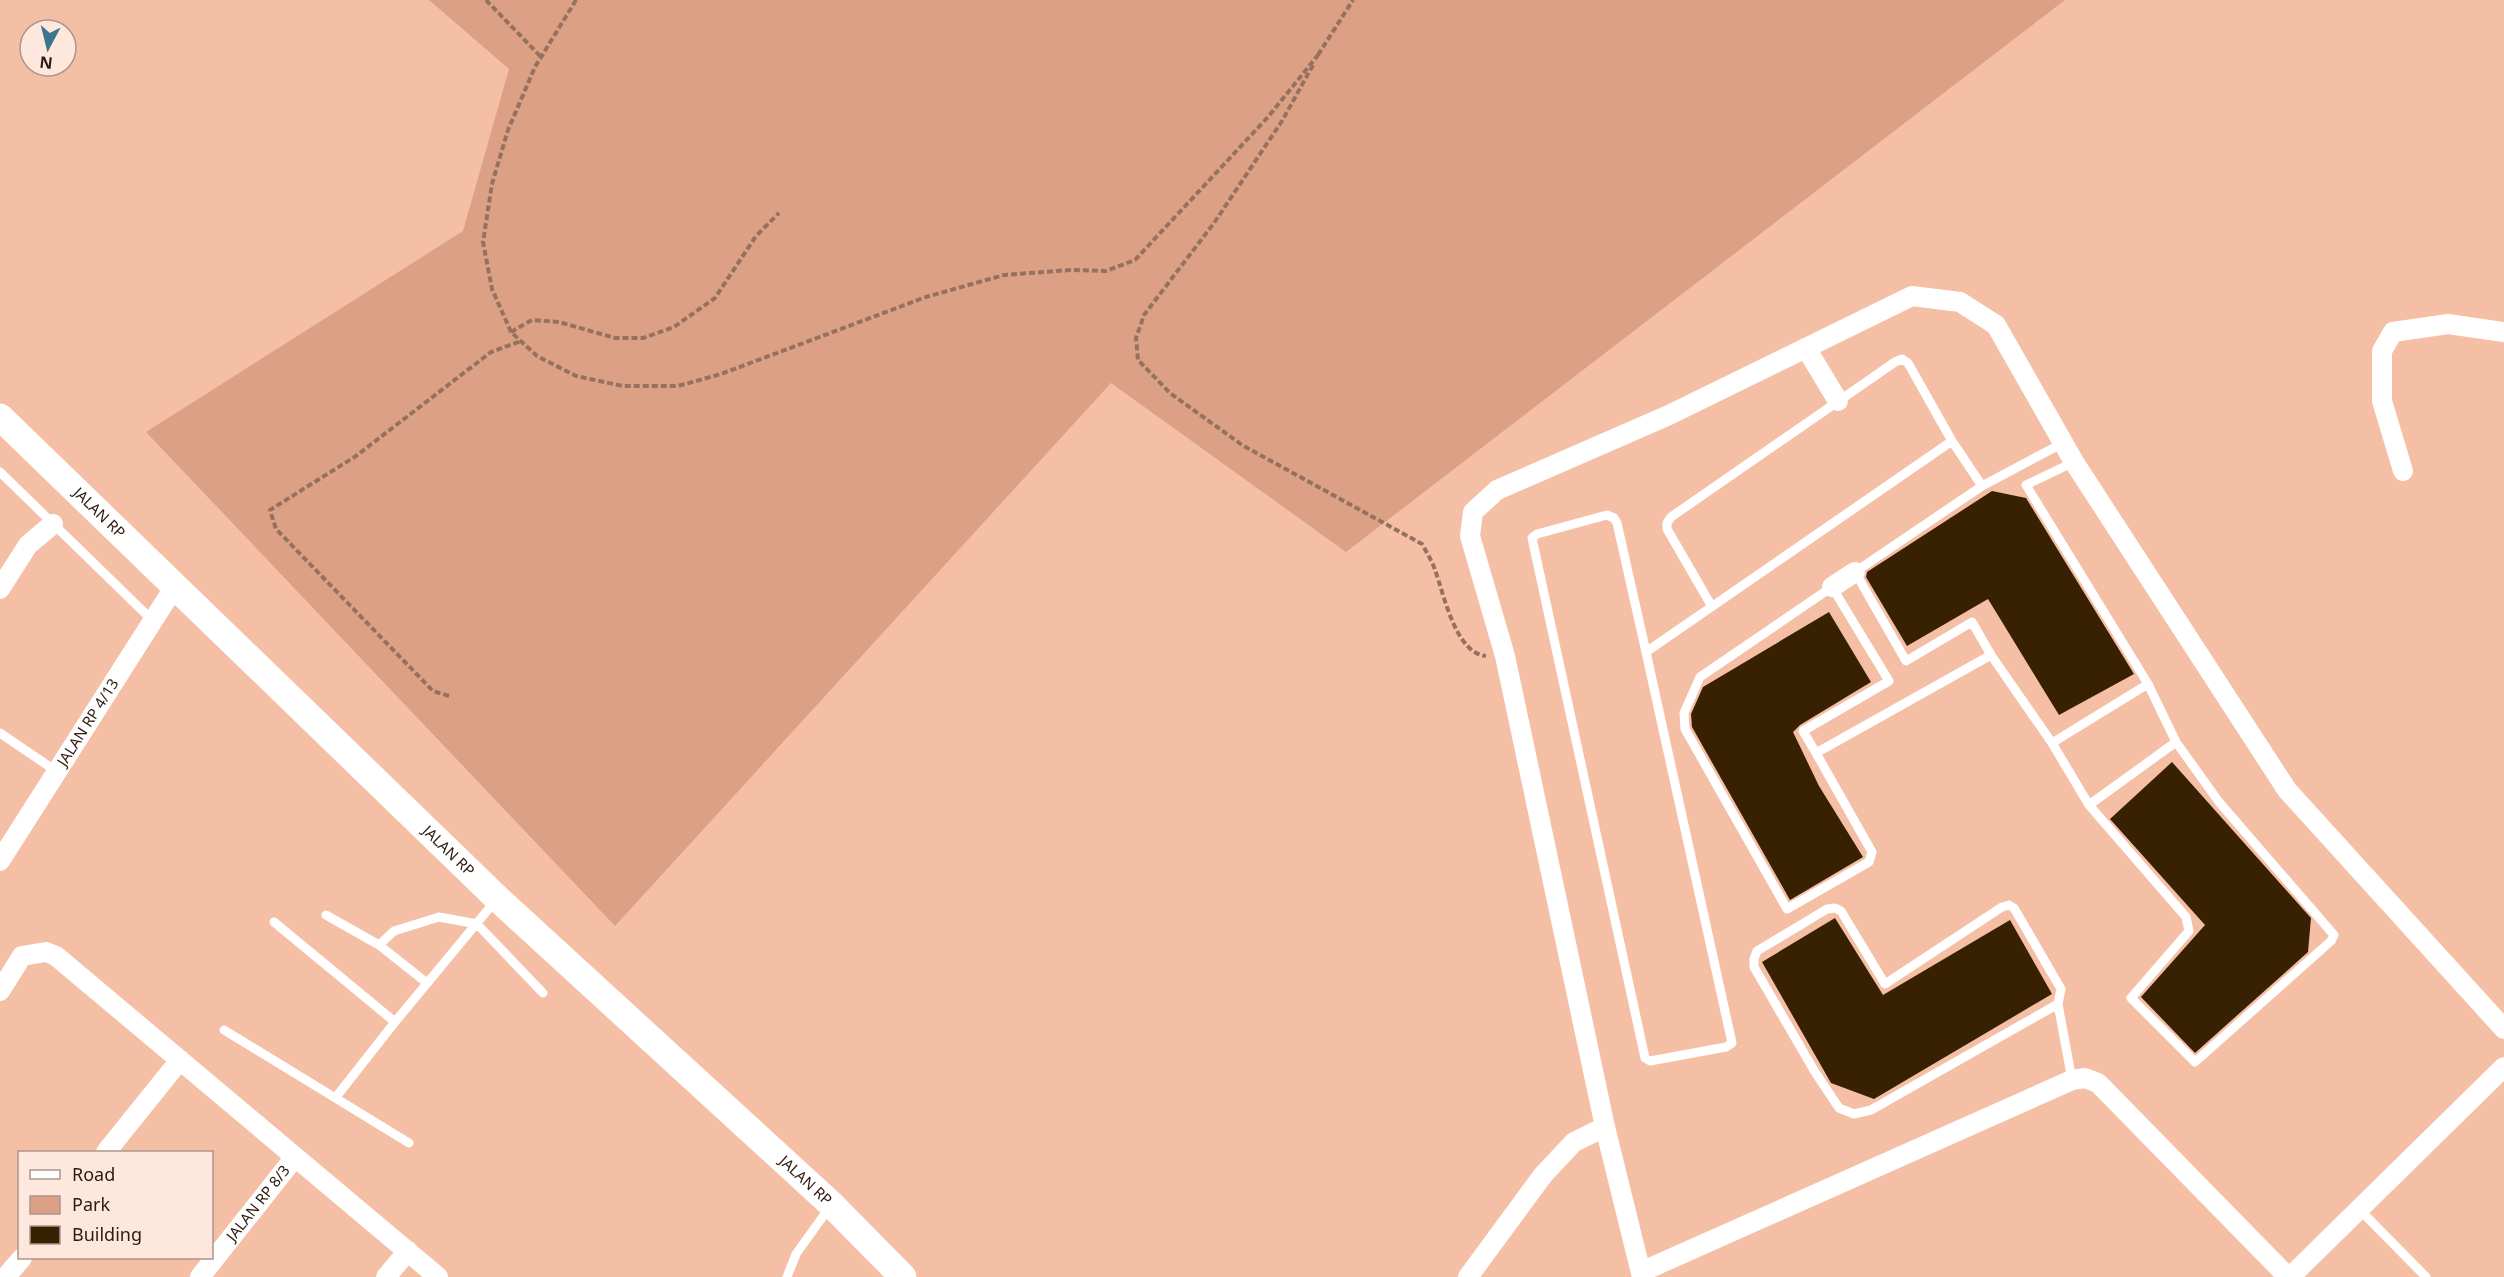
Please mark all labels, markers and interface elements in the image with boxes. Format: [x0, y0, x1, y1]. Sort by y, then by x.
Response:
north arrow [18, 18, 78, 78]
text: N [38, 51, 54, 75]
street label: JALAN RP [68, 481, 130, 542]
street label: JALAN RP 4/13 [51, 674, 123, 771]
street label: JALAN RP [417, 819, 479, 880]
street label: JALAN RP [774, 1149, 837, 1209]
legend [18, 1151, 213, 1259]
street label: JALAN RP 8/3 [220, 1161, 294, 1246]
text: Road [72, 1162, 115, 1186]
text: Park [72, 1192, 110, 1216]
text: Building [72, 1222, 142, 1246]

